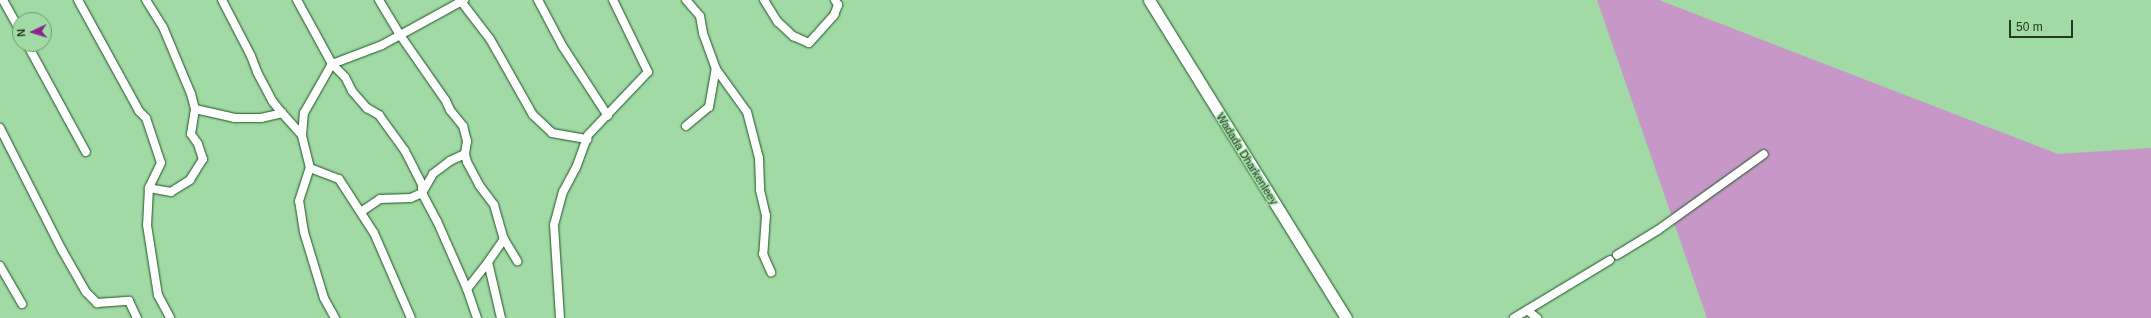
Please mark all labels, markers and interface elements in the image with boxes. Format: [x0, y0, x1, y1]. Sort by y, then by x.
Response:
north arrow [12, 12, 52, 52]
scale bar [2011, 12, 2075, 38]
text: 50 m [2016, 20, 2043, 34]
text: N [15, 28, 27, 37]
street label: Wadada Dharkenleey [1213, 111, 1281, 207]

